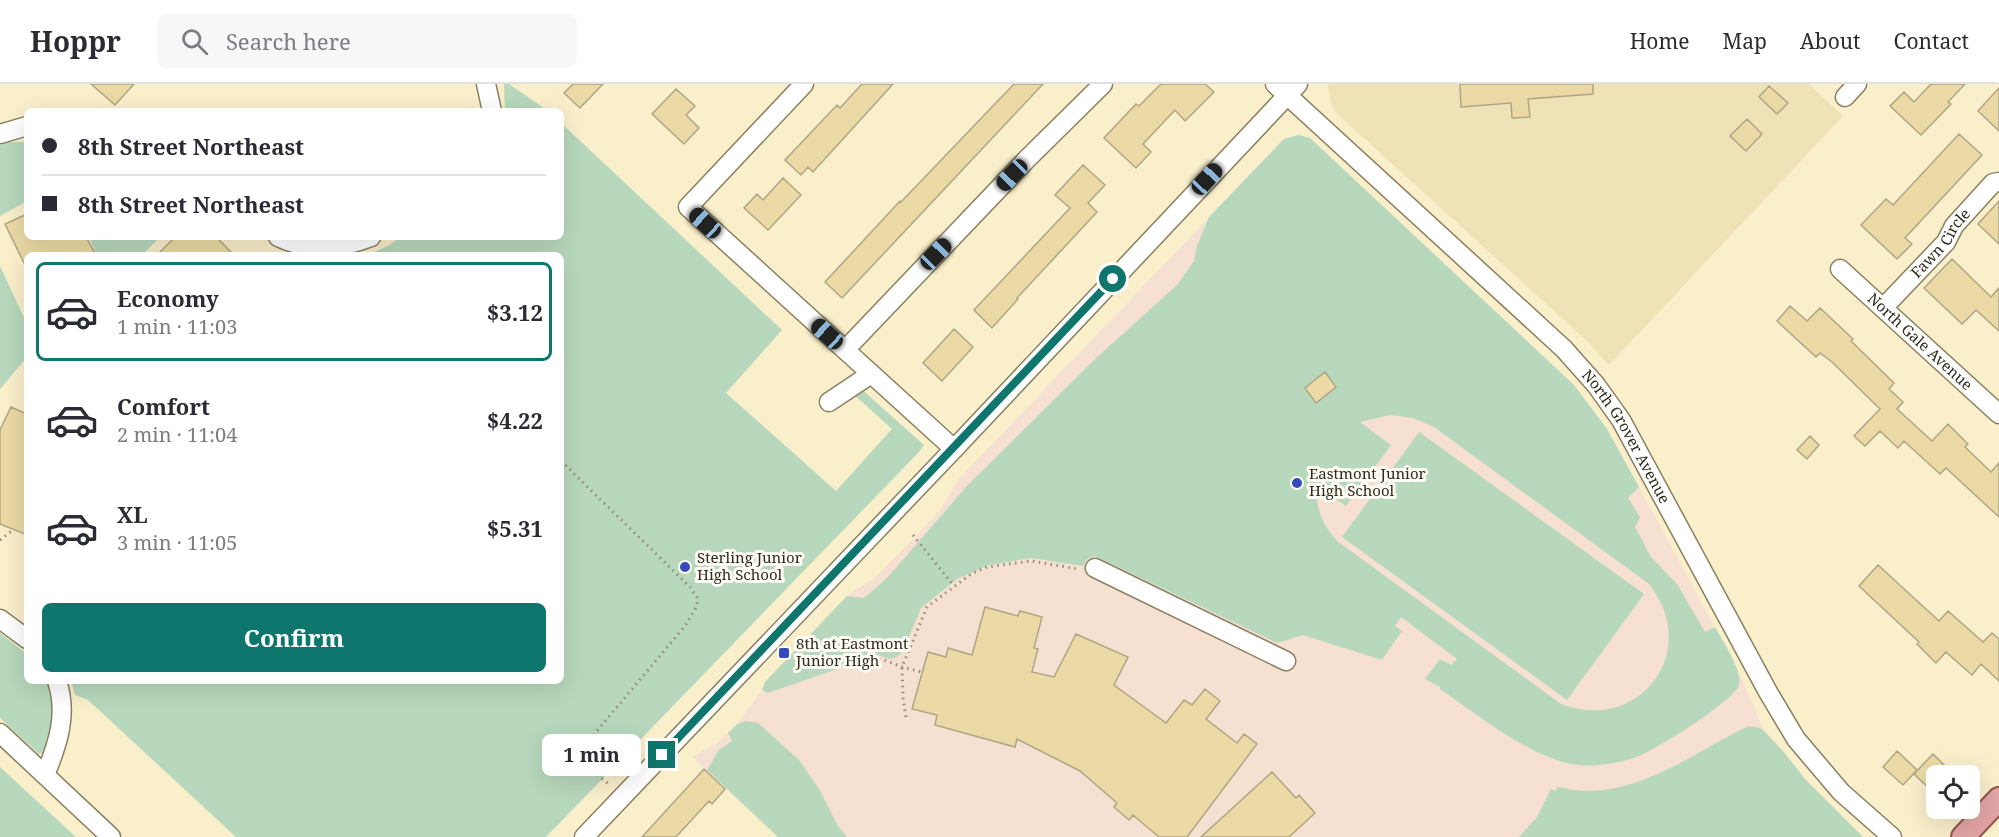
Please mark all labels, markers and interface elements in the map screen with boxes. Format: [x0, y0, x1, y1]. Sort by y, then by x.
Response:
search box [157, 14, 577, 68]
text: Hoppr [30, 22, 121, 60]
icon: search [178, 25, 211, 58]
text: Search here [226, 26, 351, 56]
text: Home [1630, 27, 1690, 55]
text: Map [1723, 27, 1767, 55]
text: About [1800, 27, 1861, 55]
text: Contact [1894, 27, 1969, 55]
text: 8th Street Northeast [78, 131, 304, 161]
car [993, 156, 1031, 194]
car [1188, 160, 1226, 198]
text: 8th Street Northeast [78, 189, 304, 219]
car [686, 204, 724, 242]
street label: Fawn Circle [1906, 204, 1974, 282]
car [917, 235, 955, 273]
route start [1099, 265, 1126, 292]
text: Economy [117, 283, 219, 313]
icon: car [45, 285, 99, 339]
street label: North Gale Avenue [1864, 288, 1977, 394]
text: $3.12 [487, 297, 543, 327]
text: 1 min · 11:03 [117, 313, 237, 340]
car [808, 315, 846, 353]
street label: North Grover Avenue [1578, 365, 1675, 507]
text: Comfort [117, 391, 210, 421]
icon: car [45, 393, 99, 447]
text: $4.22 [487, 405, 543, 435]
text: 2 min · 11:04 [117, 421, 237, 448]
place label: Eastmont Junior High School [1309, 463, 1426, 500]
marker: Eastmont Junior High School [1290, 476, 1304, 490]
text: XL [117, 499, 148, 529]
icon: car [45, 501, 99, 555]
text: $5.31 [487, 513, 543, 543]
text: 3 min · 11:05 [117, 529, 237, 556]
place label: Sterling Junior High School [697, 547, 802, 584]
marker: Sterling Junior High School [678, 560, 692, 574]
button: Confirm [42, 603, 546, 672]
place label: 8th at Eastmont Junior High [795, 633, 908, 670]
marker: 8th at Eastmont Junior High [777, 646, 791, 660]
callout: 1 min [542, 734, 641, 776]
text: 1 min [563, 741, 620, 768]
route end [648, 741, 675, 768]
map controls [1926, 765, 1980, 819]
button: locate [1926, 765, 1980, 819]

